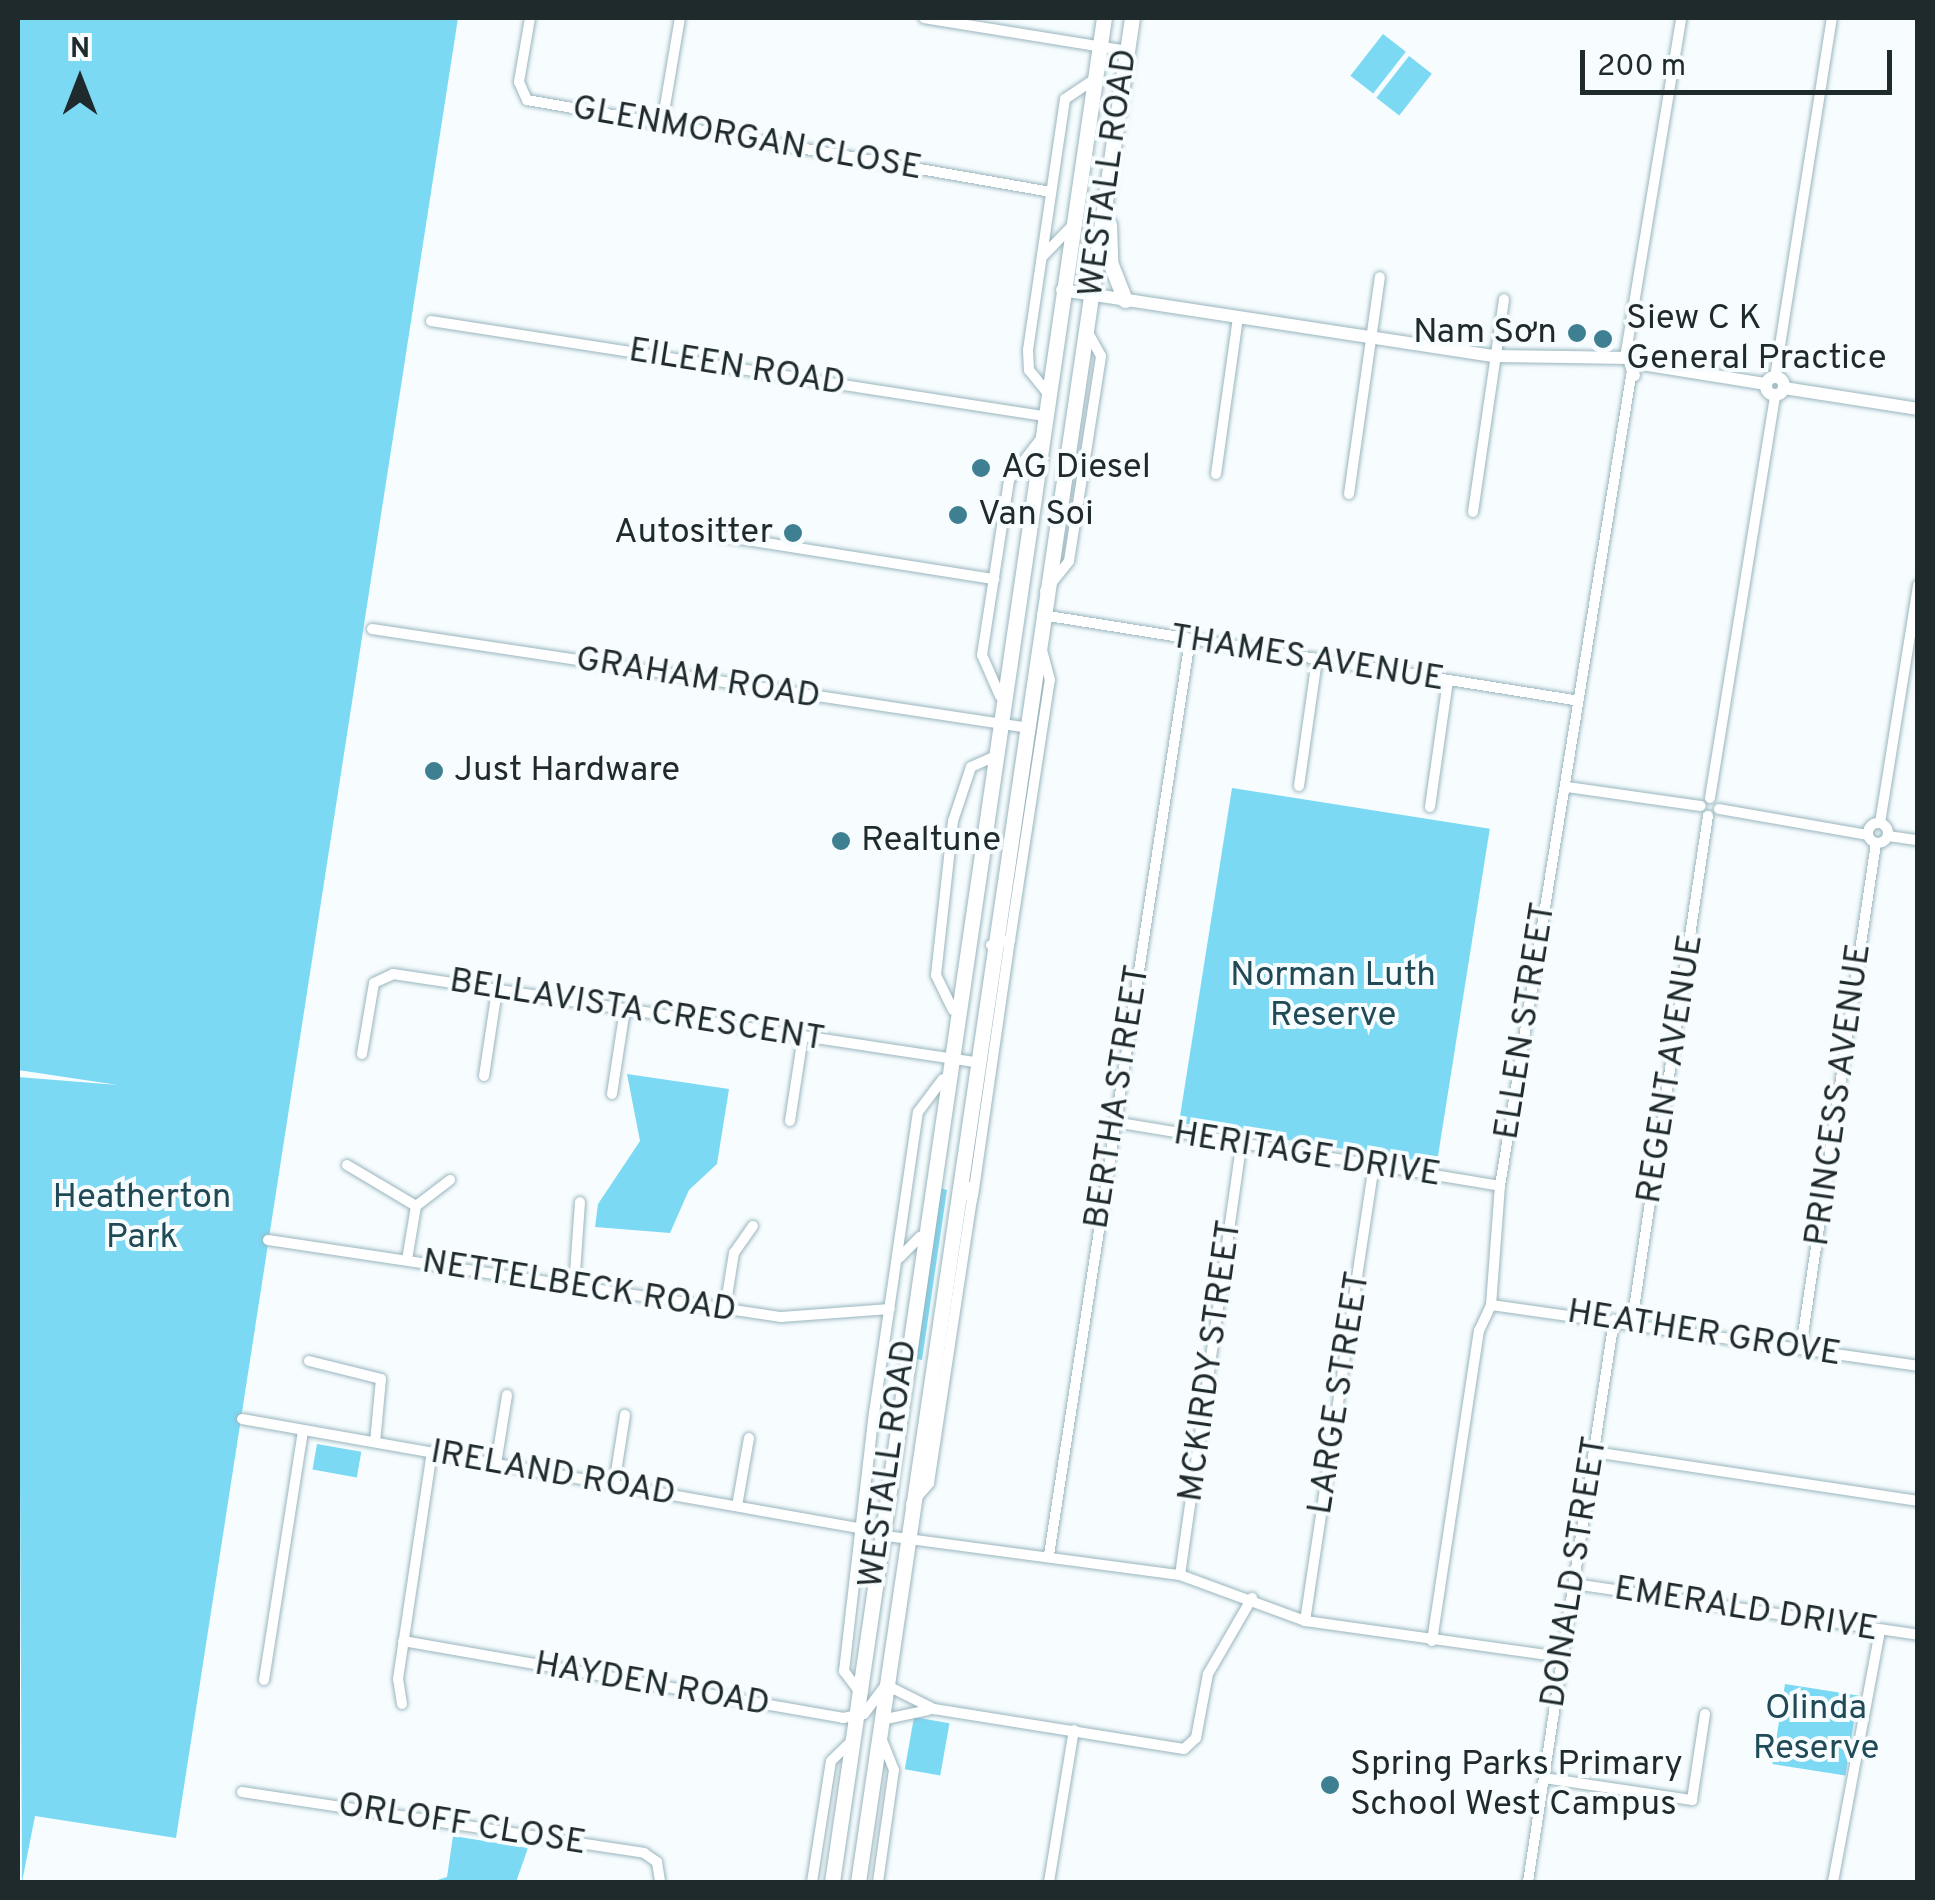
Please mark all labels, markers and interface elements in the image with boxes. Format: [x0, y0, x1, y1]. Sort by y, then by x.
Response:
north arrow [30, 30, 130, 130]
scale bar [1585, 30, 1898, 92]
text: N [70, 32, 90, 68]
street label: WESTALL ROAD [1071, 46, 1147, 300]
text: 200 m [1597, 49, 1686, 86]
street label: GLENMORGAN CLOSE [569, 88, 925, 190]
place label: Siew C K General Practice [1626, 298, 1886, 380]
place label: Nam Sơn [1413, 312, 1557, 354]
marker: Nam Sơn [1566, 322, 1588, 344]
marker: Siew C K General Practice [1590, 326, 1616, 352]
street label: EILEEN ROAD [626, 330, 848, 406]
place label: AG Diesel [1001, 447, 1151, 489]
marker: AG Diesel [970, 457, 992, 479]
place label: Van Soi [978, 494, 1094, 536]
marker: Van Soi [947, 504, 969, 526]
place label: Autositter [614, 512, 773, 554]
marker: Autositter [782, 522, 804, 544]
street label: THAMES AVENUE [1166, 616, 1448, 702]
street label: GRAHAM ROAD [573, 639, 823, 719]
place label: Just Hardware [454, 750, 680, 792]
marker: Just Hardware [423, 760, 445, 782]
place label: Realtune [861, 820, 1001, 862]
marker: Realtune [830, 830, 852, 852]
street label: ELLEN STREET [1487, 899, 1565, 1143]
street label: REGENT AVENUE [1629, 930, 1713, 1208]
street label: PRINCESS AVENUE [1797, 940, 1881, 1250]
park label: Norman Luth Reserve [1230, 955, 1436, 1037]
street label: BELLAVISTA CRESCENT [446, 960, 828, 1062]
street label: BERTHA STREET [1076, 961, 1160, 1233]
street label: HERITAGE DRIVE [1170, 1113, 1444, 1197]
park label: Heatherton Park [52, 1177, 232, 1259]
street label: MCKIRDY STREET [1170, 1217, 1252, 1505]
street label: NETTELBECK ROAD [419, 1241, 739, 1333]
street label: LARGE STREET [1300, 1269, 1380, 1517]
street label: HEATHER GROVE [1564, 1292, 1844, 1376]
street label: WESTALL ROAD [851, 1337, 927, 1591]
street label: IRELAND ROAD [427, 1432, 679, 1516]
street label: DONALD STREET [1533, 1433, 1617, 1711]
street label: EMERALD DRIVE [1611, 1568, 1881, 1652]
street label: HAYDEN ROAD [531, 1644, 773, 1726]
park label: Olinda Reserve [1753, 1688, 1879, 1770]
place label: Spring Parks Primary School West Campus [1350, 1744, 1683, 1826]
marker: Spring Parks Primary School West Campus [1319, 1774, 1341, 1796]
street label: ORLOFF CLOSE [335, 1785, 589, 1865]

